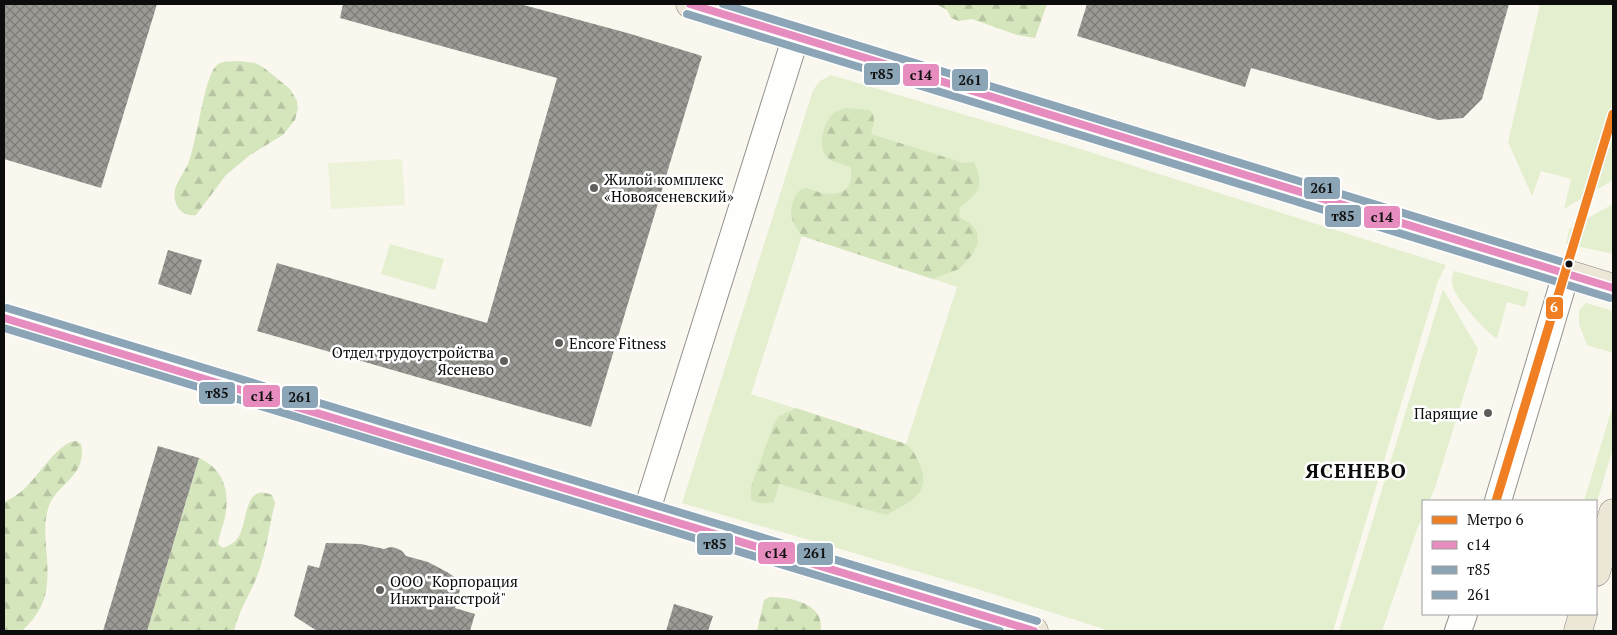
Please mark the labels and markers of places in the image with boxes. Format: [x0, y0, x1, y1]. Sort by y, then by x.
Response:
place label: Жилой комплекс «Новоясеневский» [604, 169, 734, 206]
marker: Жилой комплекс «Новоясеневский» [588, 182, 600, 194]
unlabelled marker [1564, 259, 1574, 269]
place label: Encore Fitness [569, 333, 666, 353]
marker: Encore Fitness [553, 337, 565, 349]
place label: Отдел трудоустройства Ясенево [332, 342, 494, 379]
marker: Отдел трудоустройства Ясенево [498, 355, 510, 367]
place label: Парящие [1414, 403, 1478, 423]
marker: Парящие [1482, 407, 1494, 419]
place label: ООО "Корпорация Инжтрансстрой" [390, 571, 518, 608]
marker: ООО "Корпорация Инжтрансстрой" [374, 584, 386, 596]

